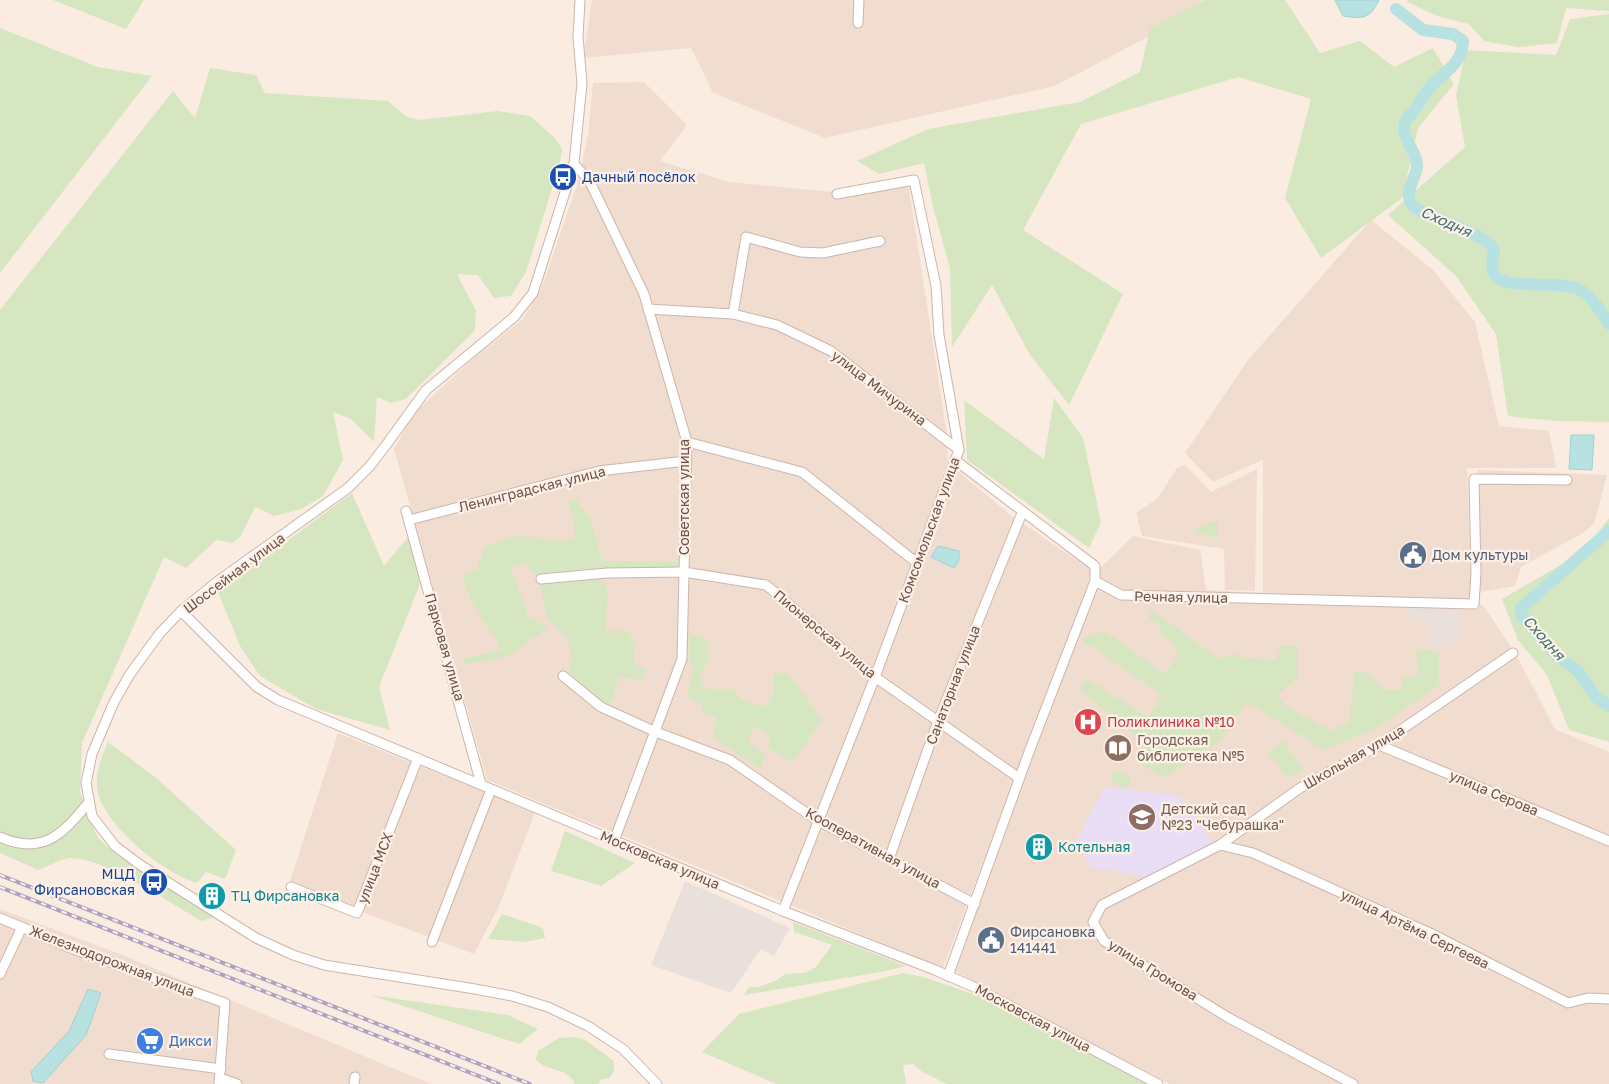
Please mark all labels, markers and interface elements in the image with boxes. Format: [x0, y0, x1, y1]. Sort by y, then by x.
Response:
bus stop icon: Дачный посёлок [548, 162, 578, 192]
place label: Дачный посёлок [582, 168, 696, 185]
water label: Сходня [1418, 202, 1476, 241]
street label: улица Мичурина [829, 346, 930, 429]
street label: Советская улица [675, 439, 692, 555]
street label: Комсомольская улица [894, 455, 963, 605]
street label: Ленинградская улица [456, 462, 607, 515]
street label: Шоссейная улица [180, 529, 288, 616]
public building icon: Дом культуры [1398, 540, 1428, 570]
place label: Дом культуры [1432, 546, 1528, 563]
street label: Пионерская улица [771, 586, 880, 681]
street label: Речная улица [1134, 587, 1228, 606]
street label: Парковая улица [422, 591, 469, 703]
water label: Сходня [1520, 611, 1570, 664]
street label: Санаторная улица [922, 623, 983, 747]
hospital icon: Поликлиника №10 [1073, 707, 1103, 737]
place label: Поликлиника №10 [1107, 713, 1235, 730]
street label: Школьная улица [1300, 721, 1407, 792]
place label: Городская библиотека №5 [1137, 731, 1245, 764]
library icon: Городская библиотека №5 [1103, 733, 1133, 763]
street label: улица Серова [1447, 766, 1541, 819]
place label: Детский сад №23 "Чебурашка" [1161, 800, 1284, 833]
school or university icon: Детский сад №23 "Чебурашка" [1127, 802, 1157, 832]
street label: Кооперативная улица [803, 803, 944, 892]
street label: Московская улица [598, 827, 722, 892]
street label: улица МСХ [353, 830, 396, 906]
building icon: Котельная [1024, 832, 1054, 862]
place label: Котельная [1058, 838, 1130, 855]
place label: МЦД Фирсановская [34, 865, 135, 898]
bus stop icon: МЦД Фирсановская [139, 867, 169, 897]
building icon: ТЦ Фирсановка [197, 881, 227, 911]
street label: улица Артёма Сергеева [1338, 885, 1492, 972]
place label: ТЦ Фирсановка [231, 887, 339, 904]
street label: Железнодорожная улица [27, 921, 197, 1000]
place label: Фирсановка 141441 [1010, 923, 1095, 956]
public building icon: Фирсановка 141441 [976, 925, 1006, 955]
street label: улица Громова [1105, 935, 1201, 1004]
street label: Московская улица [973, 980, 1094, 1055]
supermarket icon: Дикси [135, 1026, 165, 1056]
place label: Дикси [169, 1032, 212, 1049]

